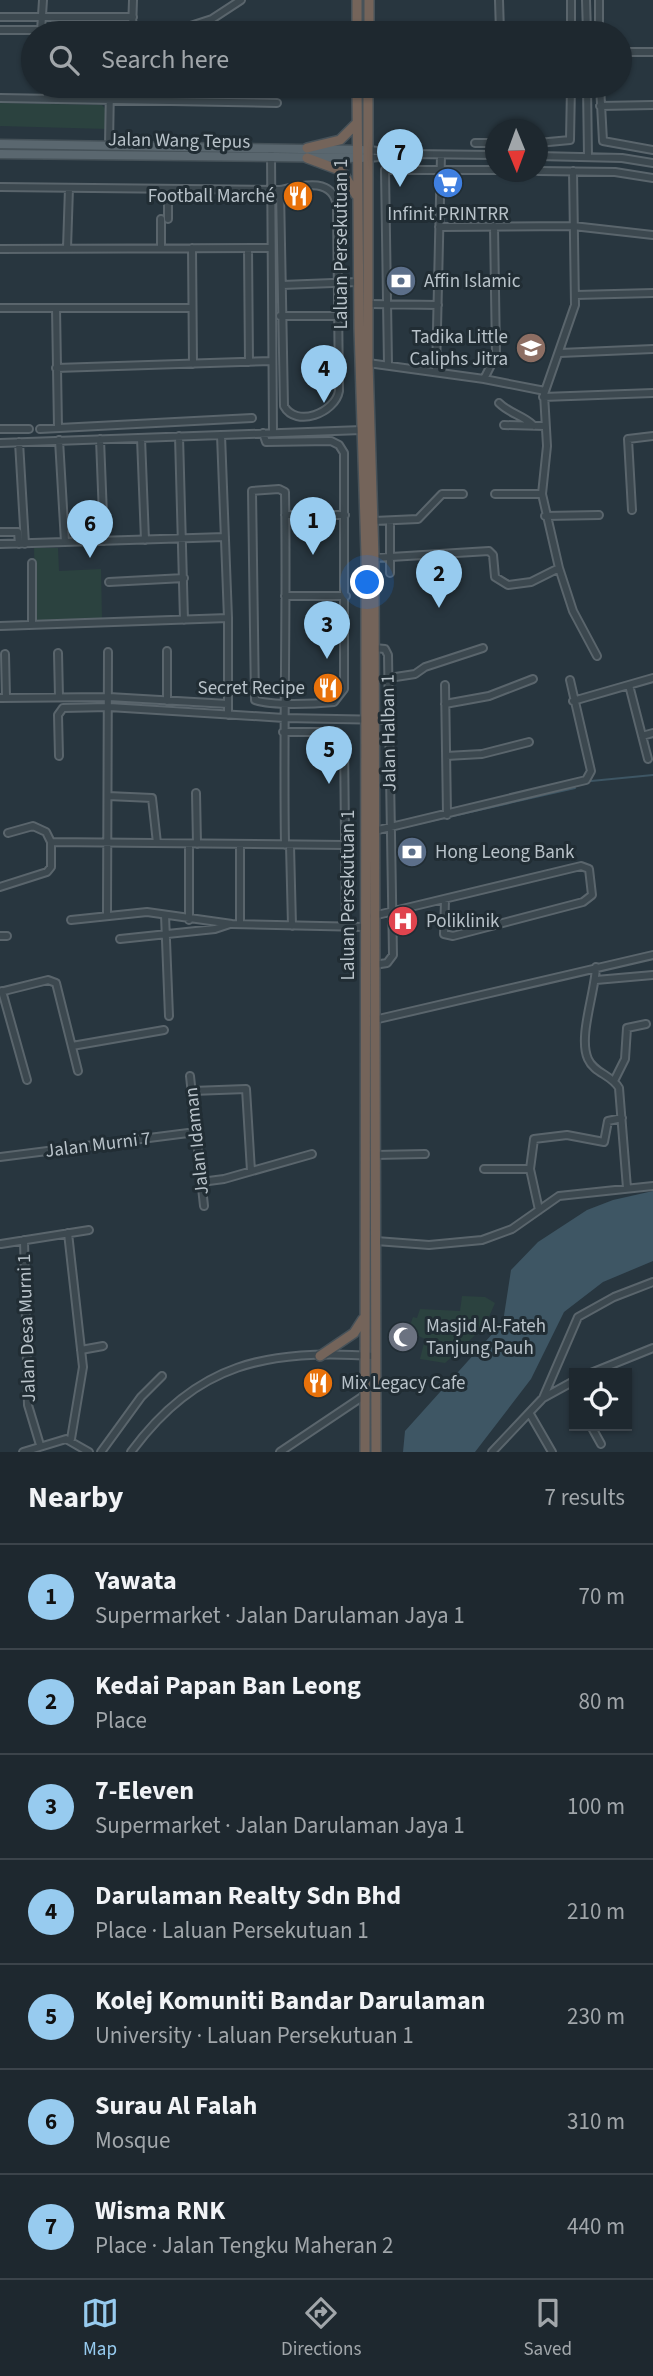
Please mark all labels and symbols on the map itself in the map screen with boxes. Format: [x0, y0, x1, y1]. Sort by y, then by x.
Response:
north arrow [485, 119, 548, 182]
street label: Jalan Wang Tepus [108, 126, 250, 156]
pin: 7 [377, 129, 423, 187]
street label: Laluan Persekutuan 1 [328, 159, 355, 329]
supermarket icon: Infinit PRINTRR [431, 166, 465, 200]
restaurant icon: Football Marché [281, 179, 315, 213]
place label: Football Marché [148, 183, 275, 210]
place label: Infinit PRINTRR [387, 201, 509, 228]
bank icon: Affin Islamic [384, 264, 418, 298]
place label: Affin Islamic [424, 268, 521, 295]
place label: Tadika Little Caliphs Jitra [409, 324, 508, 373]
school or university icon: Tadika Little Caliphs Jitra [514, 331, 548, 365]
pin: 4 [301, 345, 347, 403]
pin: 1 [290, 497, 336, 555]
pin: 6 [67, 500, 113, 558]
pin: 2 [416, 550, 462, 608]
your location [350, 565, 384, 599]
pin: 3 [304, 601, 350, 659]
restaurant icon: Secret Recipe [311, 671, 345, 705]
street label: Jalan Halban 1 [374, 674, 404, 792]
place label: Secret Recipe [198, 675, 305, 702]
pin: 5 [306, 726, 352, 784]
street label: Laluan Persekutuan 1 [335, 810, 362, 980]
bank icon: Hong Leong Bank [395, 835, 429, 869]
place label: Hong Leong Bank [435, 839, 575, 866]
hospital icon: Poliklinik [386, 904, 420, 938]
place label: Poliklinik [426, 908, 500, 935]
street label: Jalan Idaman [178, 1086, 216, 1196]
street label: Jalan Murni 7 [44, 1125, 152, 1165]
street label: Jalan Desa Murni 1 [11, 1253, 43, 1403]
place label: Masjid Al-Fateh Tanjung Pauh [426, 1313, 546, 1362]
mosque icon: Masjid Al-Fateh Tanjung Pauh [386, 1320, 420, 1354]
restaurant icon: Mix Legacy Cafe [301, 1366, 335, 1400]
place label: Mix Legacy Cafe [341, 1370, 466, 1397]

